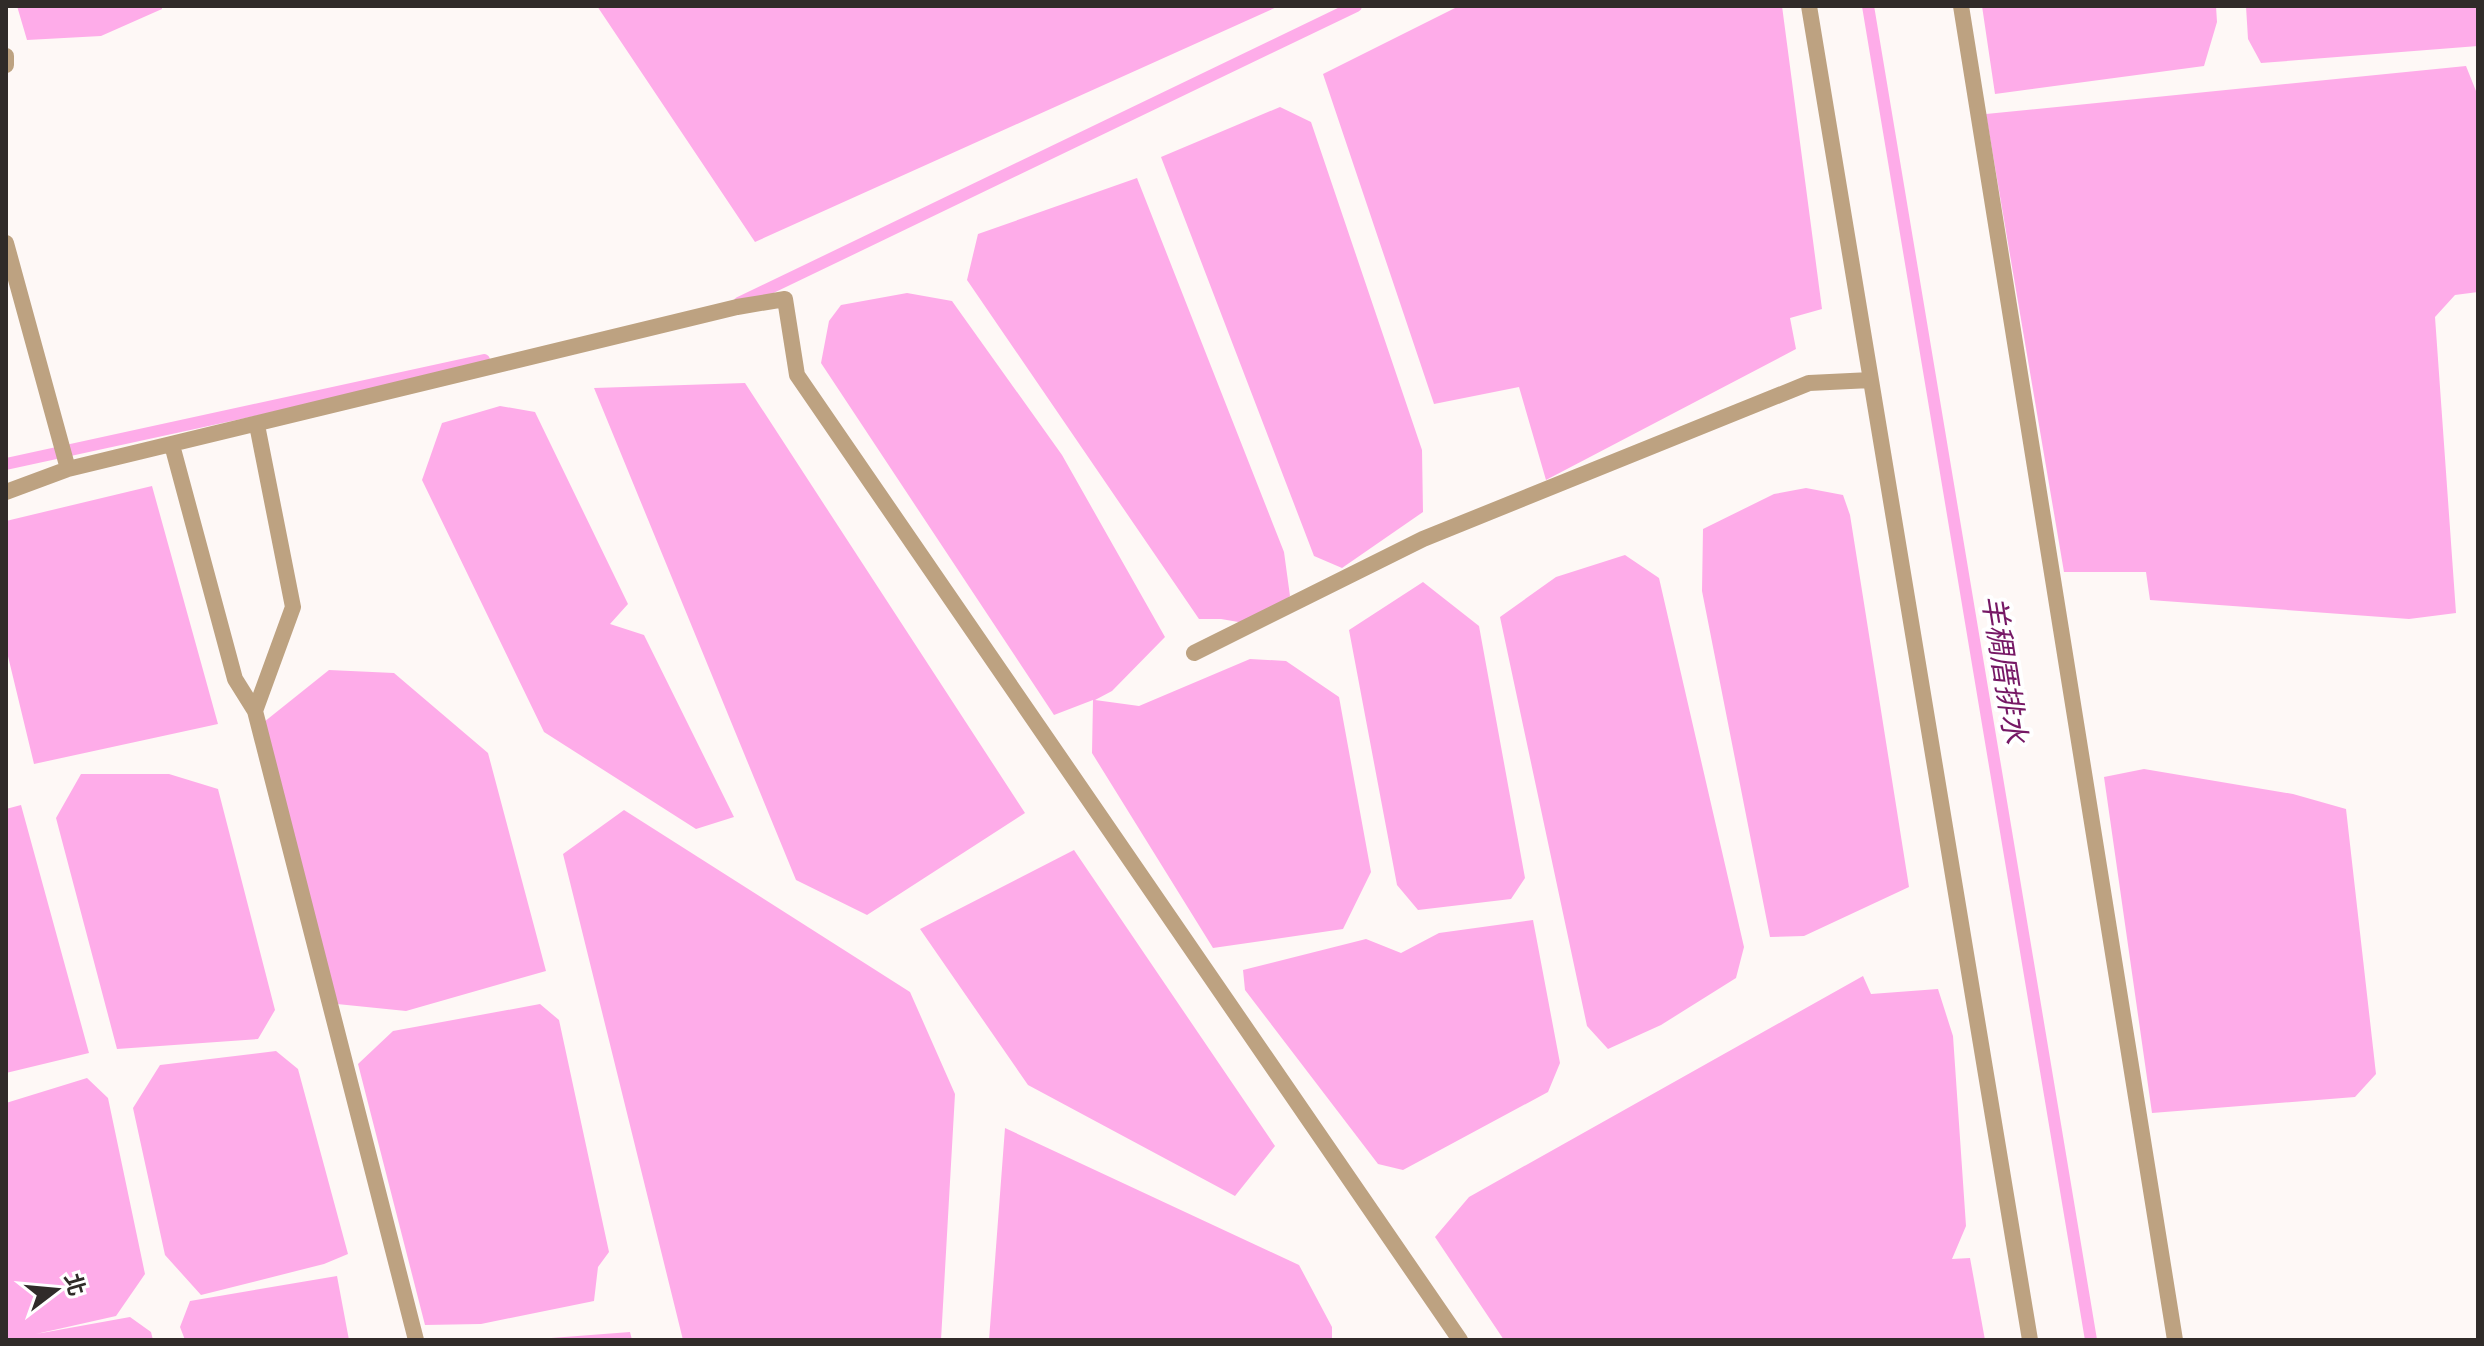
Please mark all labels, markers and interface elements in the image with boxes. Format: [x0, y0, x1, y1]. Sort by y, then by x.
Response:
water label: 羊稠厝排水 [1975, 592, 2035, 748]
north arrow [16, 1250, 96, 1330]
text: 北 [60, 1270, 91, 1299]

